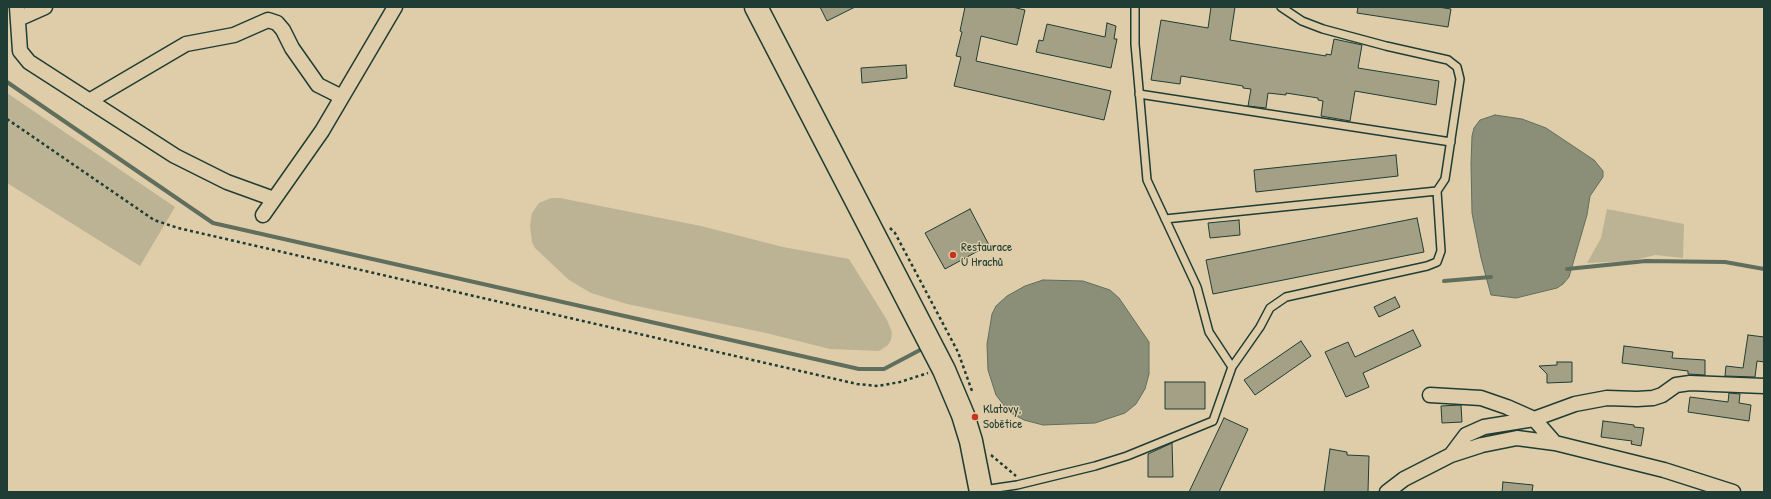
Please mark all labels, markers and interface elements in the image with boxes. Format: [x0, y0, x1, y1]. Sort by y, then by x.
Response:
place label: Restaurace U Hrachů [961, 240, 1012, 271]
marker: Restaurace U Hrachů [948, 250, 958, 260]
place label: Klatovy, Sobětice [983, 402, 1022, 433]
marker: Klatovy, Sobětice [970, 412, 980, 422]

